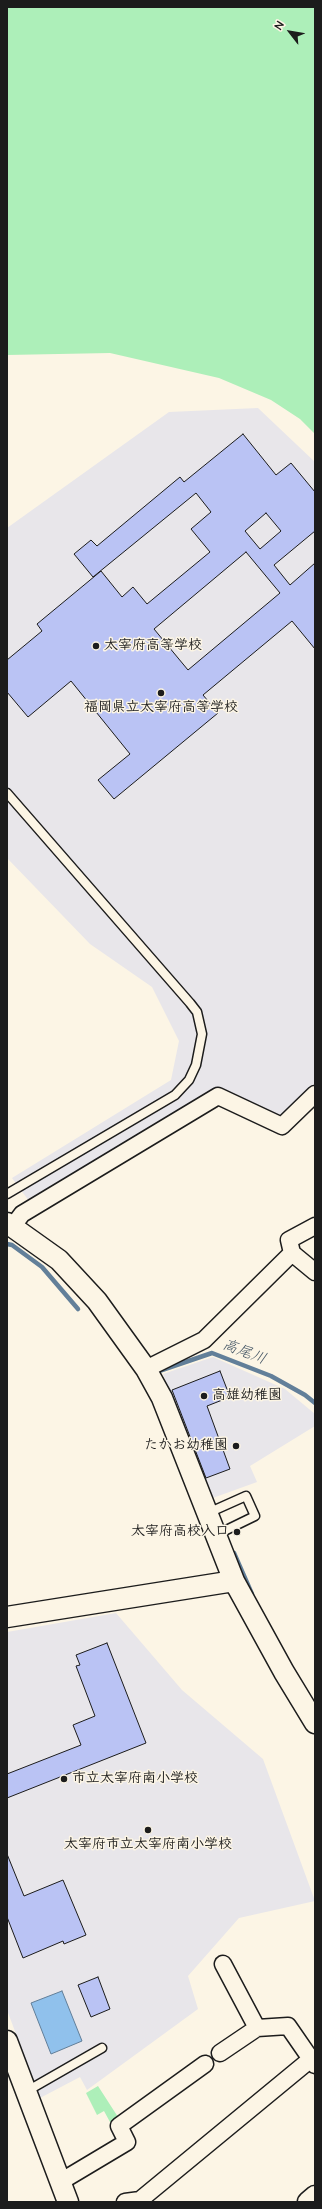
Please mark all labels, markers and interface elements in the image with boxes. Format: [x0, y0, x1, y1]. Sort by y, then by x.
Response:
north arrow [270, 12, 310, 52]
text: N [271, 19, 287, 32]
place label: 太宰府高等学校 [104, 638, 202, 654]
marker: 太宰府高等学校 [91, 641, 101, 651]
marker: 福岡県立太宰府高等学校 [156, 688, 166, 698]
place label: 福岡県立太宰府高等学校 [84, 700, 238, 716]
water label: 高尾川 [220, 1337, 268, 1369]
place label: 高雄幼稚園 [212, 1388, 282, 1404]
marker: 高雄幼稚園 [199, 1391, 209, 1401]
place label: たかお幼稚園 [144, 1438, 228, 1454]
marker: たかお幼稚園 [231, 1441, 241, 1451]
place label: 太宰府高校入口 [131, 1524, 229, 1540]
marker: 太宰府高校入口 [232, 1527, 242, 1537]
place label: 市立太宰府南小学校 [72, 1771, 198, 1787]
marker: 市立太宰府南小学校 [59, 1774, 69, 1784]
marker: 太宰府市立太宰府南小学校 [143, 1825, 153, 1835]
place label: 太宰府市立太宰府南小学校 [64, 1837, 232, 1853]

